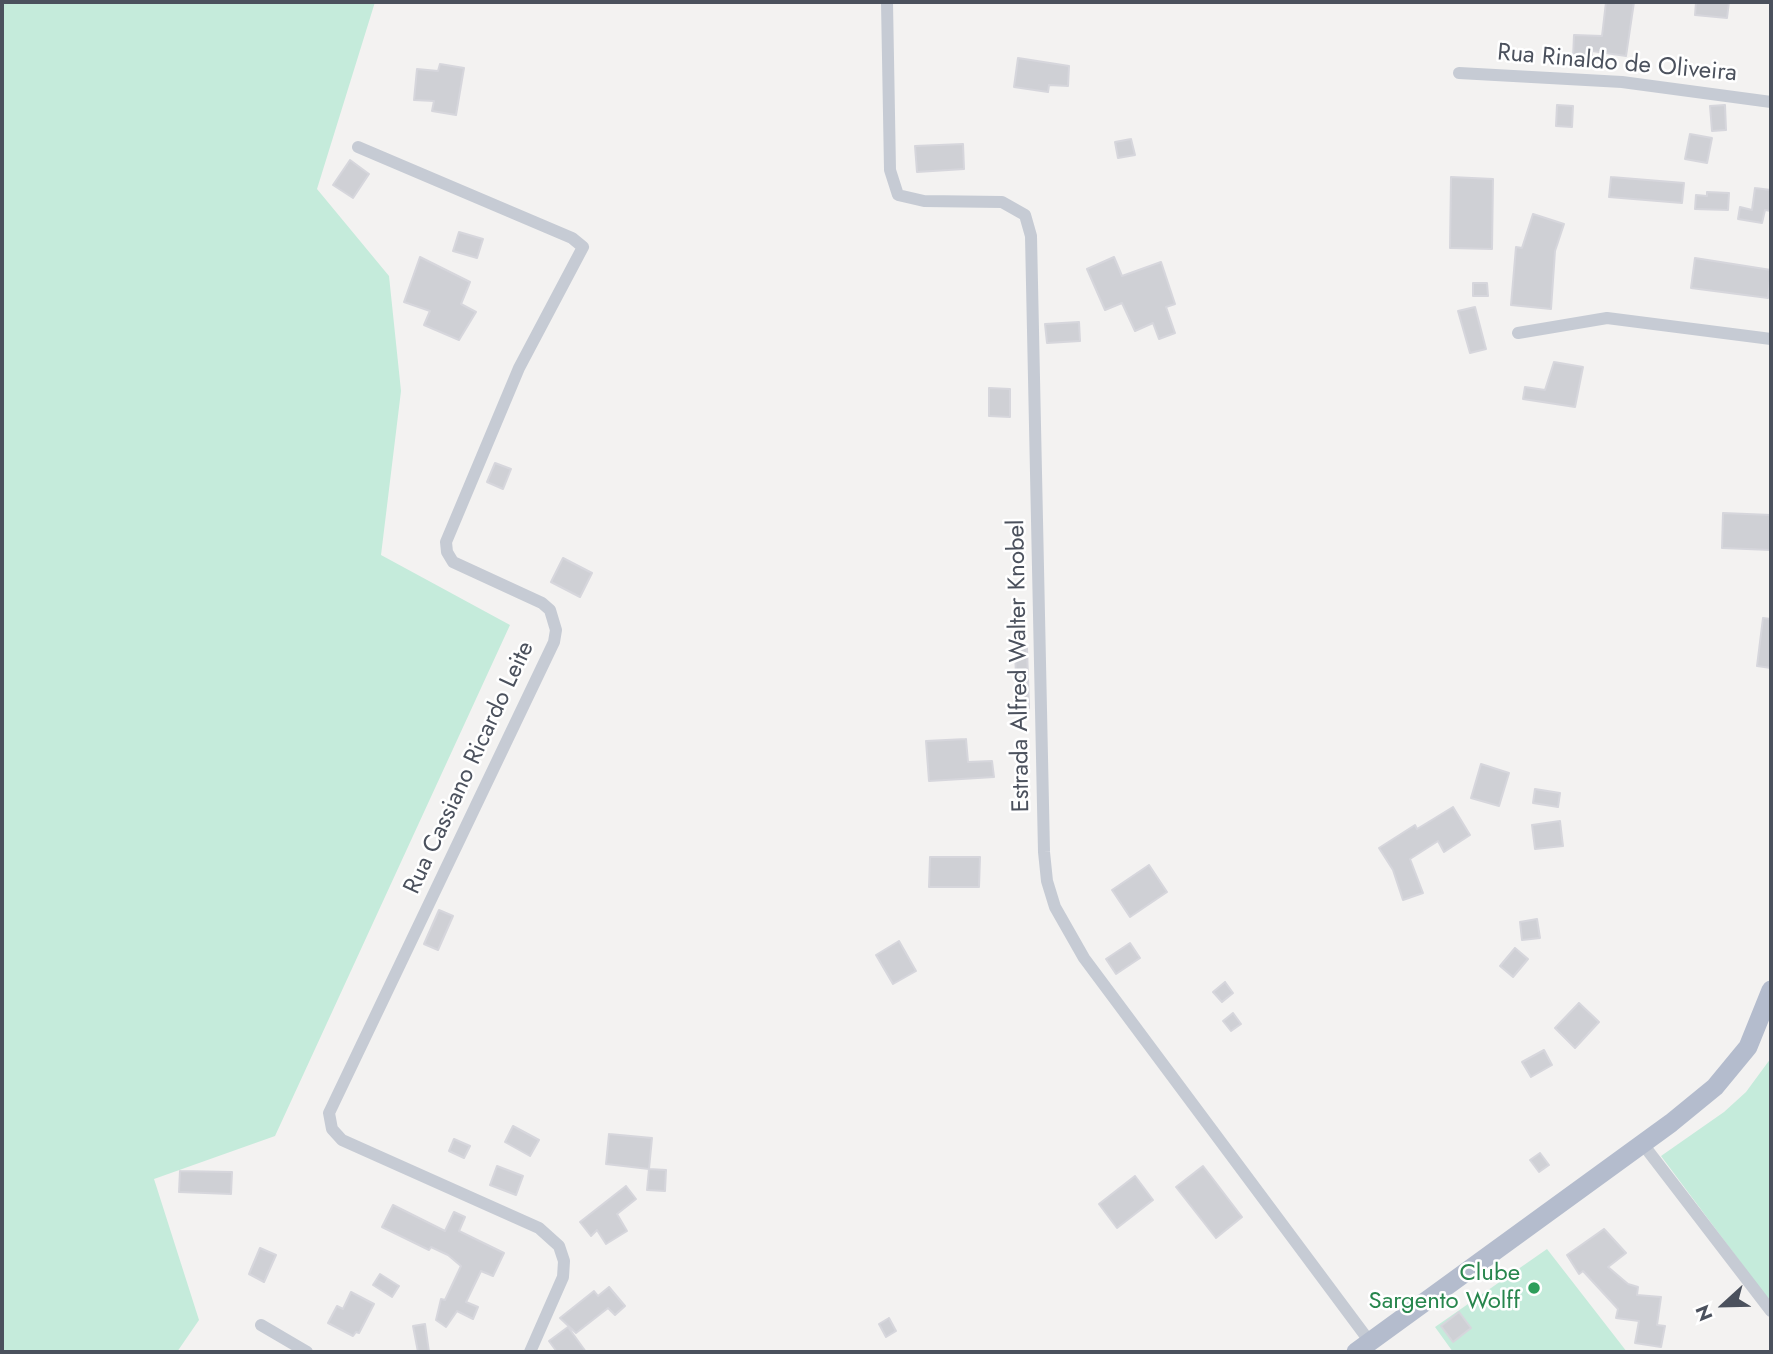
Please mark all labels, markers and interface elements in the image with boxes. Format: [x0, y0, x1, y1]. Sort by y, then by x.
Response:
street label: Rua Rinaldo de Oliveira [1496, 39, 1738, 89]
street label: Estrada Alfred Walter Knobel [1003, 519, 1037, 813]
street label: Rua Cassiano Ricardo Leite [399, 637, 541, 899]
place label: Clube Sargento Wolff [1369, 1260, 1520, 1316]
north arrow [1689, 1270, 1759, 1340]
marker: Clube Sargento Wolff [1526, 1280, 1542, 1296]
text: N [1689, 1301, 1719, 1325]

